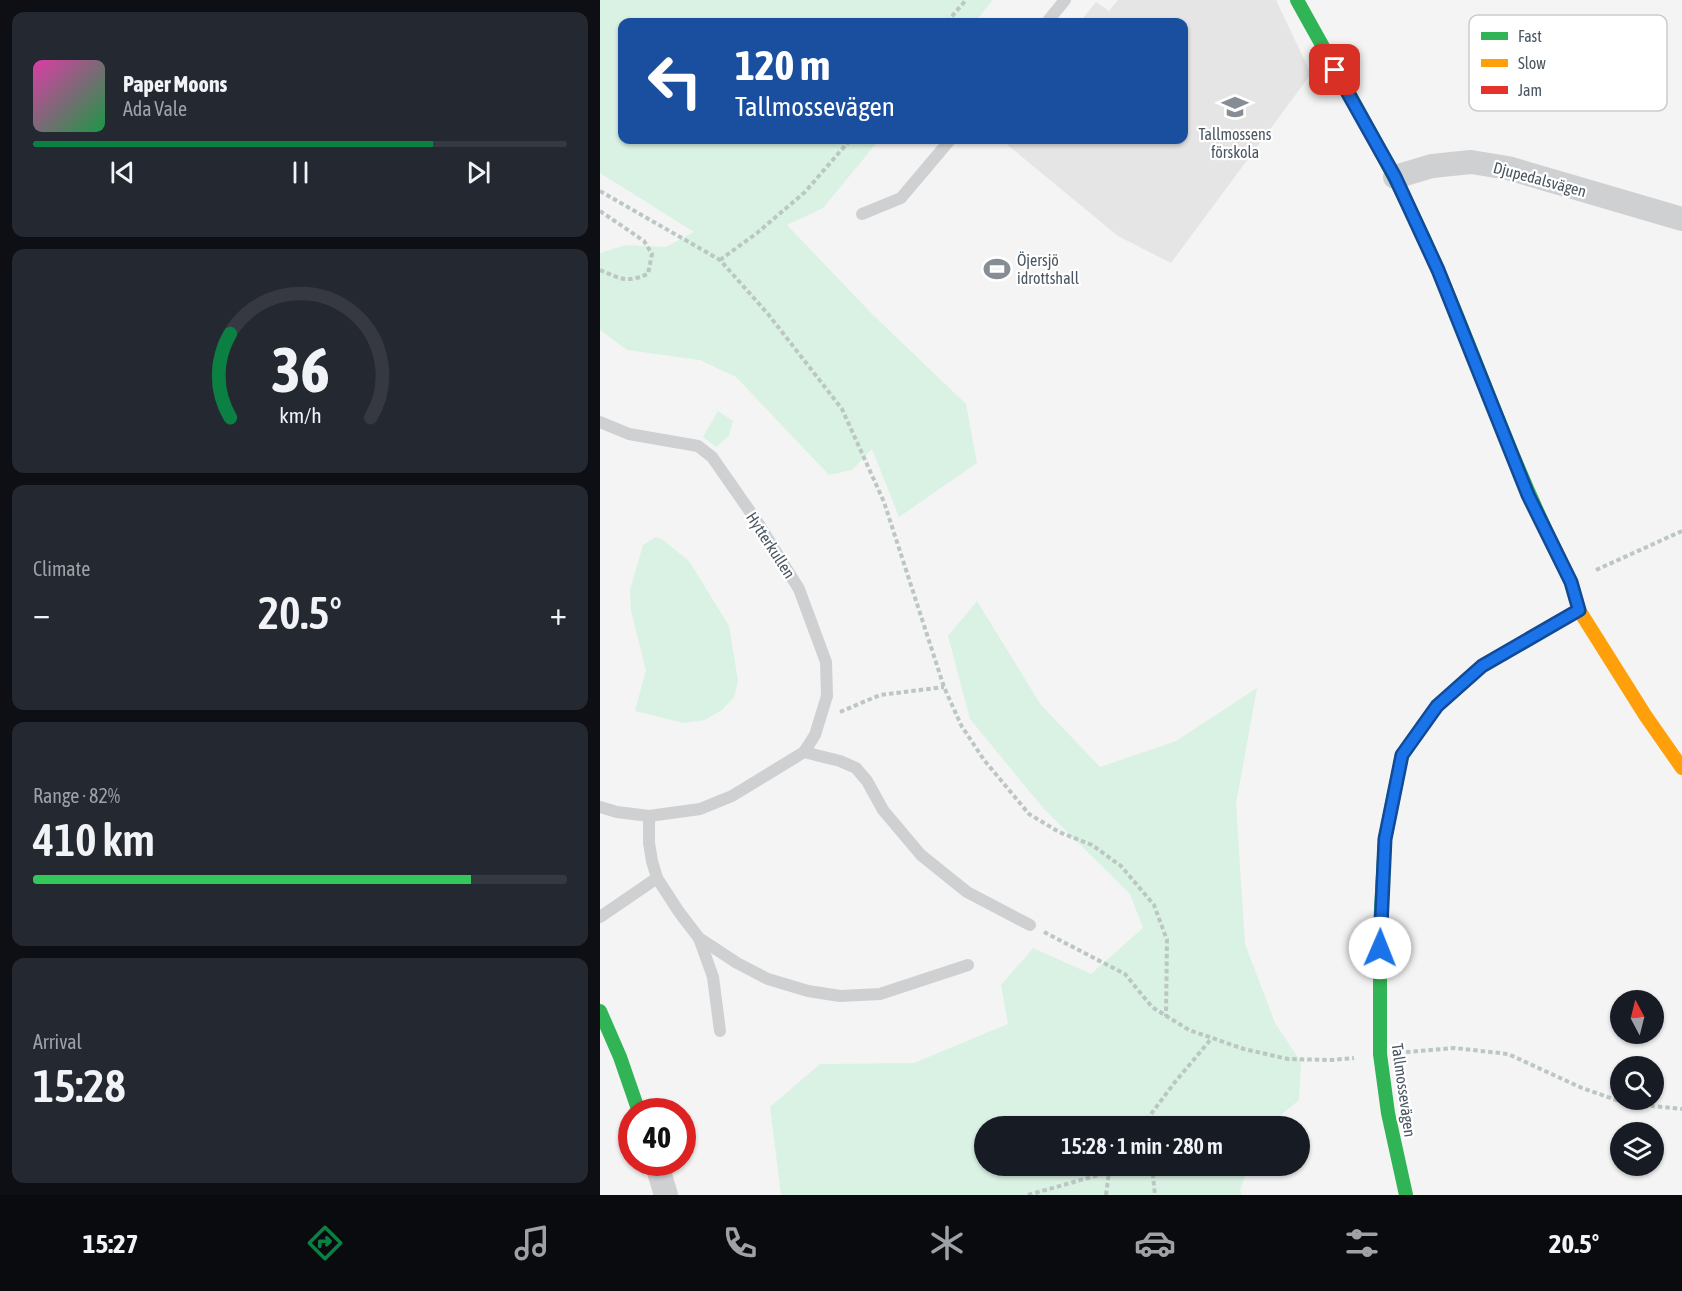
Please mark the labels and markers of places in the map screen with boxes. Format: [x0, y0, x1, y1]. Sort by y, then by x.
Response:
pin [1309, 44, 1360, 95]
school or university icon: Tallmossens förskola [1220, 92, 1250, 122]
place label: Tallmossens förskola [1199, 125, 1272, 161]
place label: Öjersjö idrottshall [1017, 251, 1080, 287]
sports icon: Öjersjö idrottshall [982, 254, 1012, 284]

